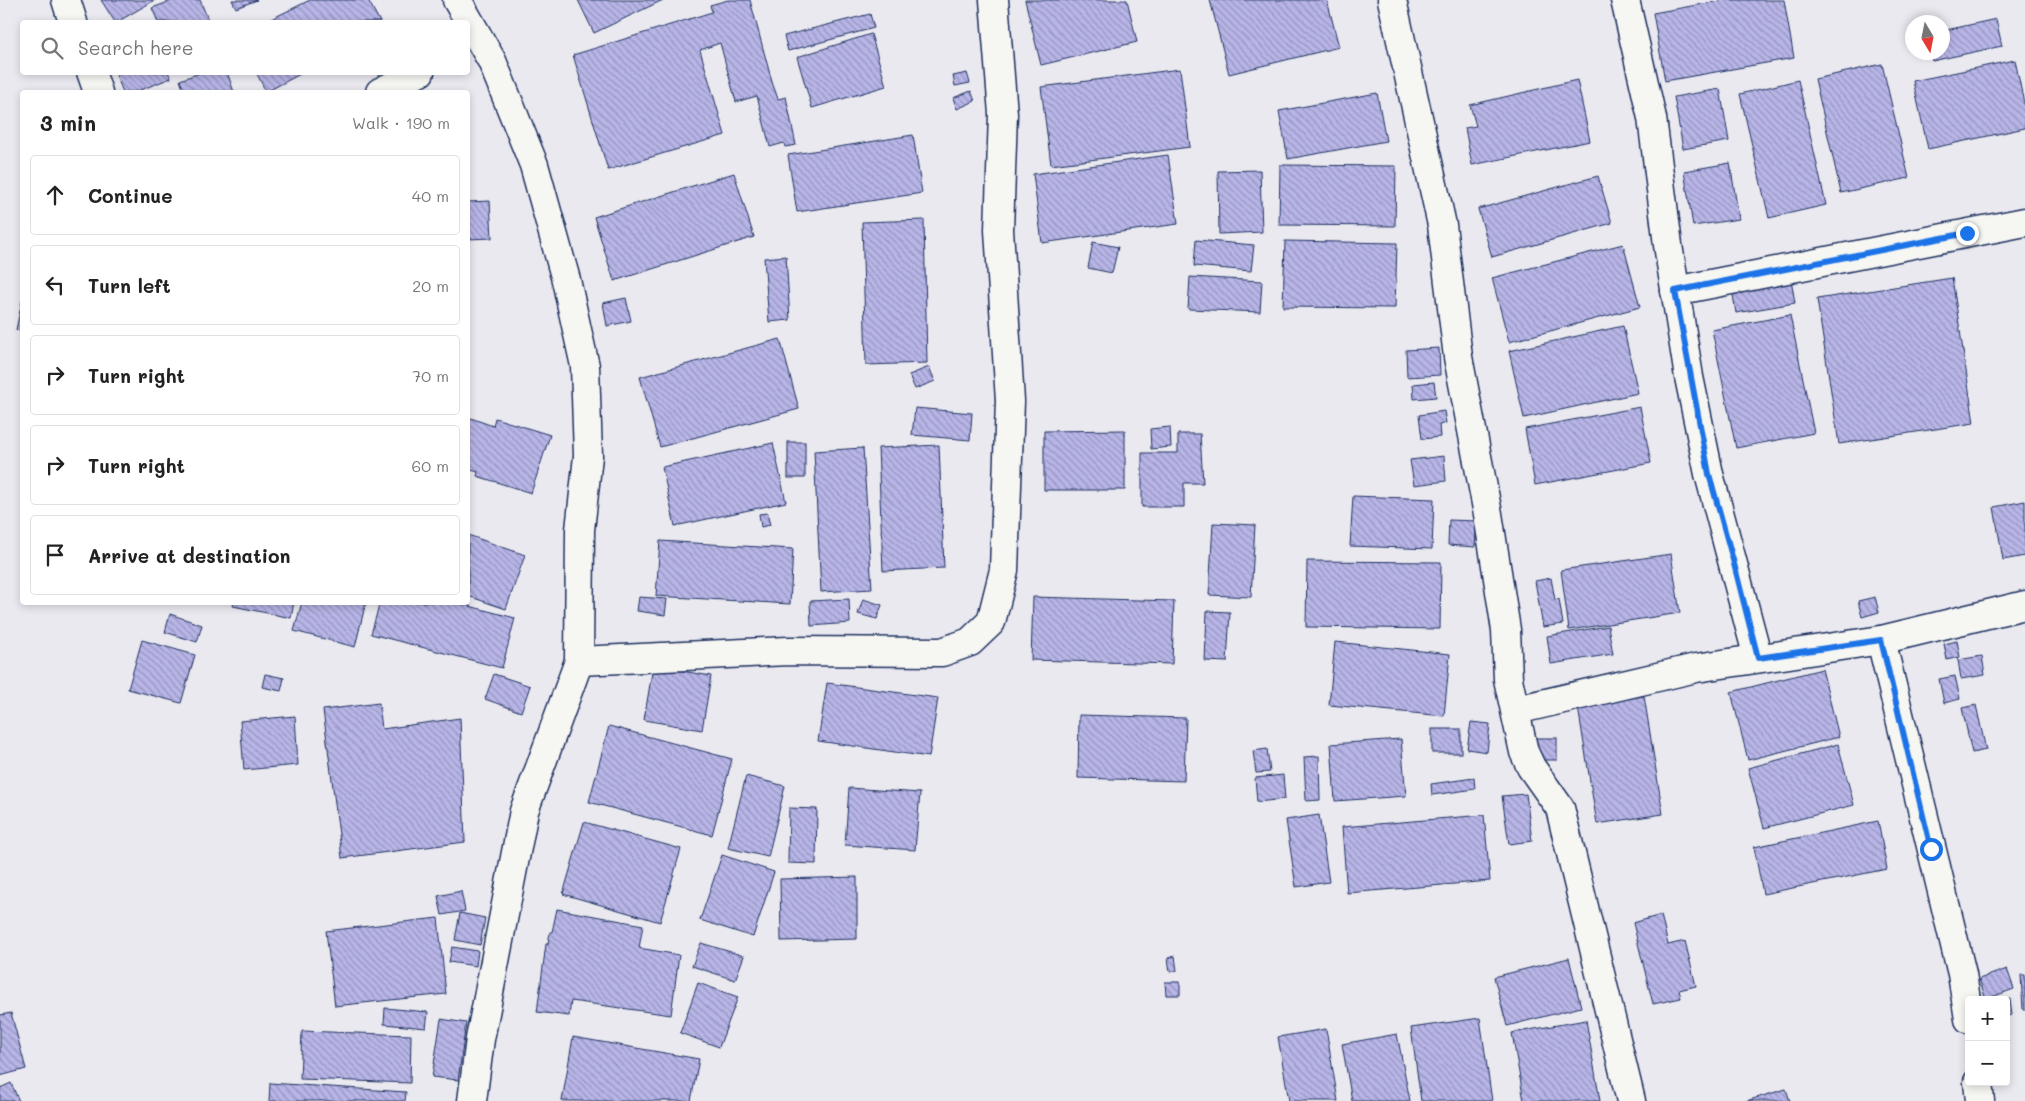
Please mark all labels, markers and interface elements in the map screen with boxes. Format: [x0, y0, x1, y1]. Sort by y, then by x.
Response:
north arrow [1905, 15, 1950, 60]
search box [20, 20, 470, 75]
icon: search [38, 34, 66, 62]
text: Search here [78, 35, 194, 60]
text: 3 min [40, 109, 96, 136]
text: Walk · 190 m [352, 112, 450, 133]
icon: ahead [41, 181, 69, 209]
text: Continue [88, 183, 173, 208]
text: 40 m [412, 185, 449, 206]
route end [1956, 222, 1979, 245]
icon: left [41, 271, 69, 299]
text: Turn left [88, 273, 171, 298]
text: 20 m [412, 275, 449, 296]
icon: right [41, 361, 69, 389]
text: Turn right [88, 363, 185, 388]
text: 70 m [412, 365, 449, 386]
icon: right [41, 451, 69, 479]
text: Turn right [88, 453, 185, 478]
text: 60 m [412, 455, 449, 476]
icon: arrive [41, 541, 69, 569]
text: Arrive at destination [88, 543, 291, 568]
route start [1920, 838, 1943, 861]
map controls [1965, 996, 2010, 1086]
button: + [1965, 996, 2010, 1041]
button: − [1965, 1041, 2010, 1086]

